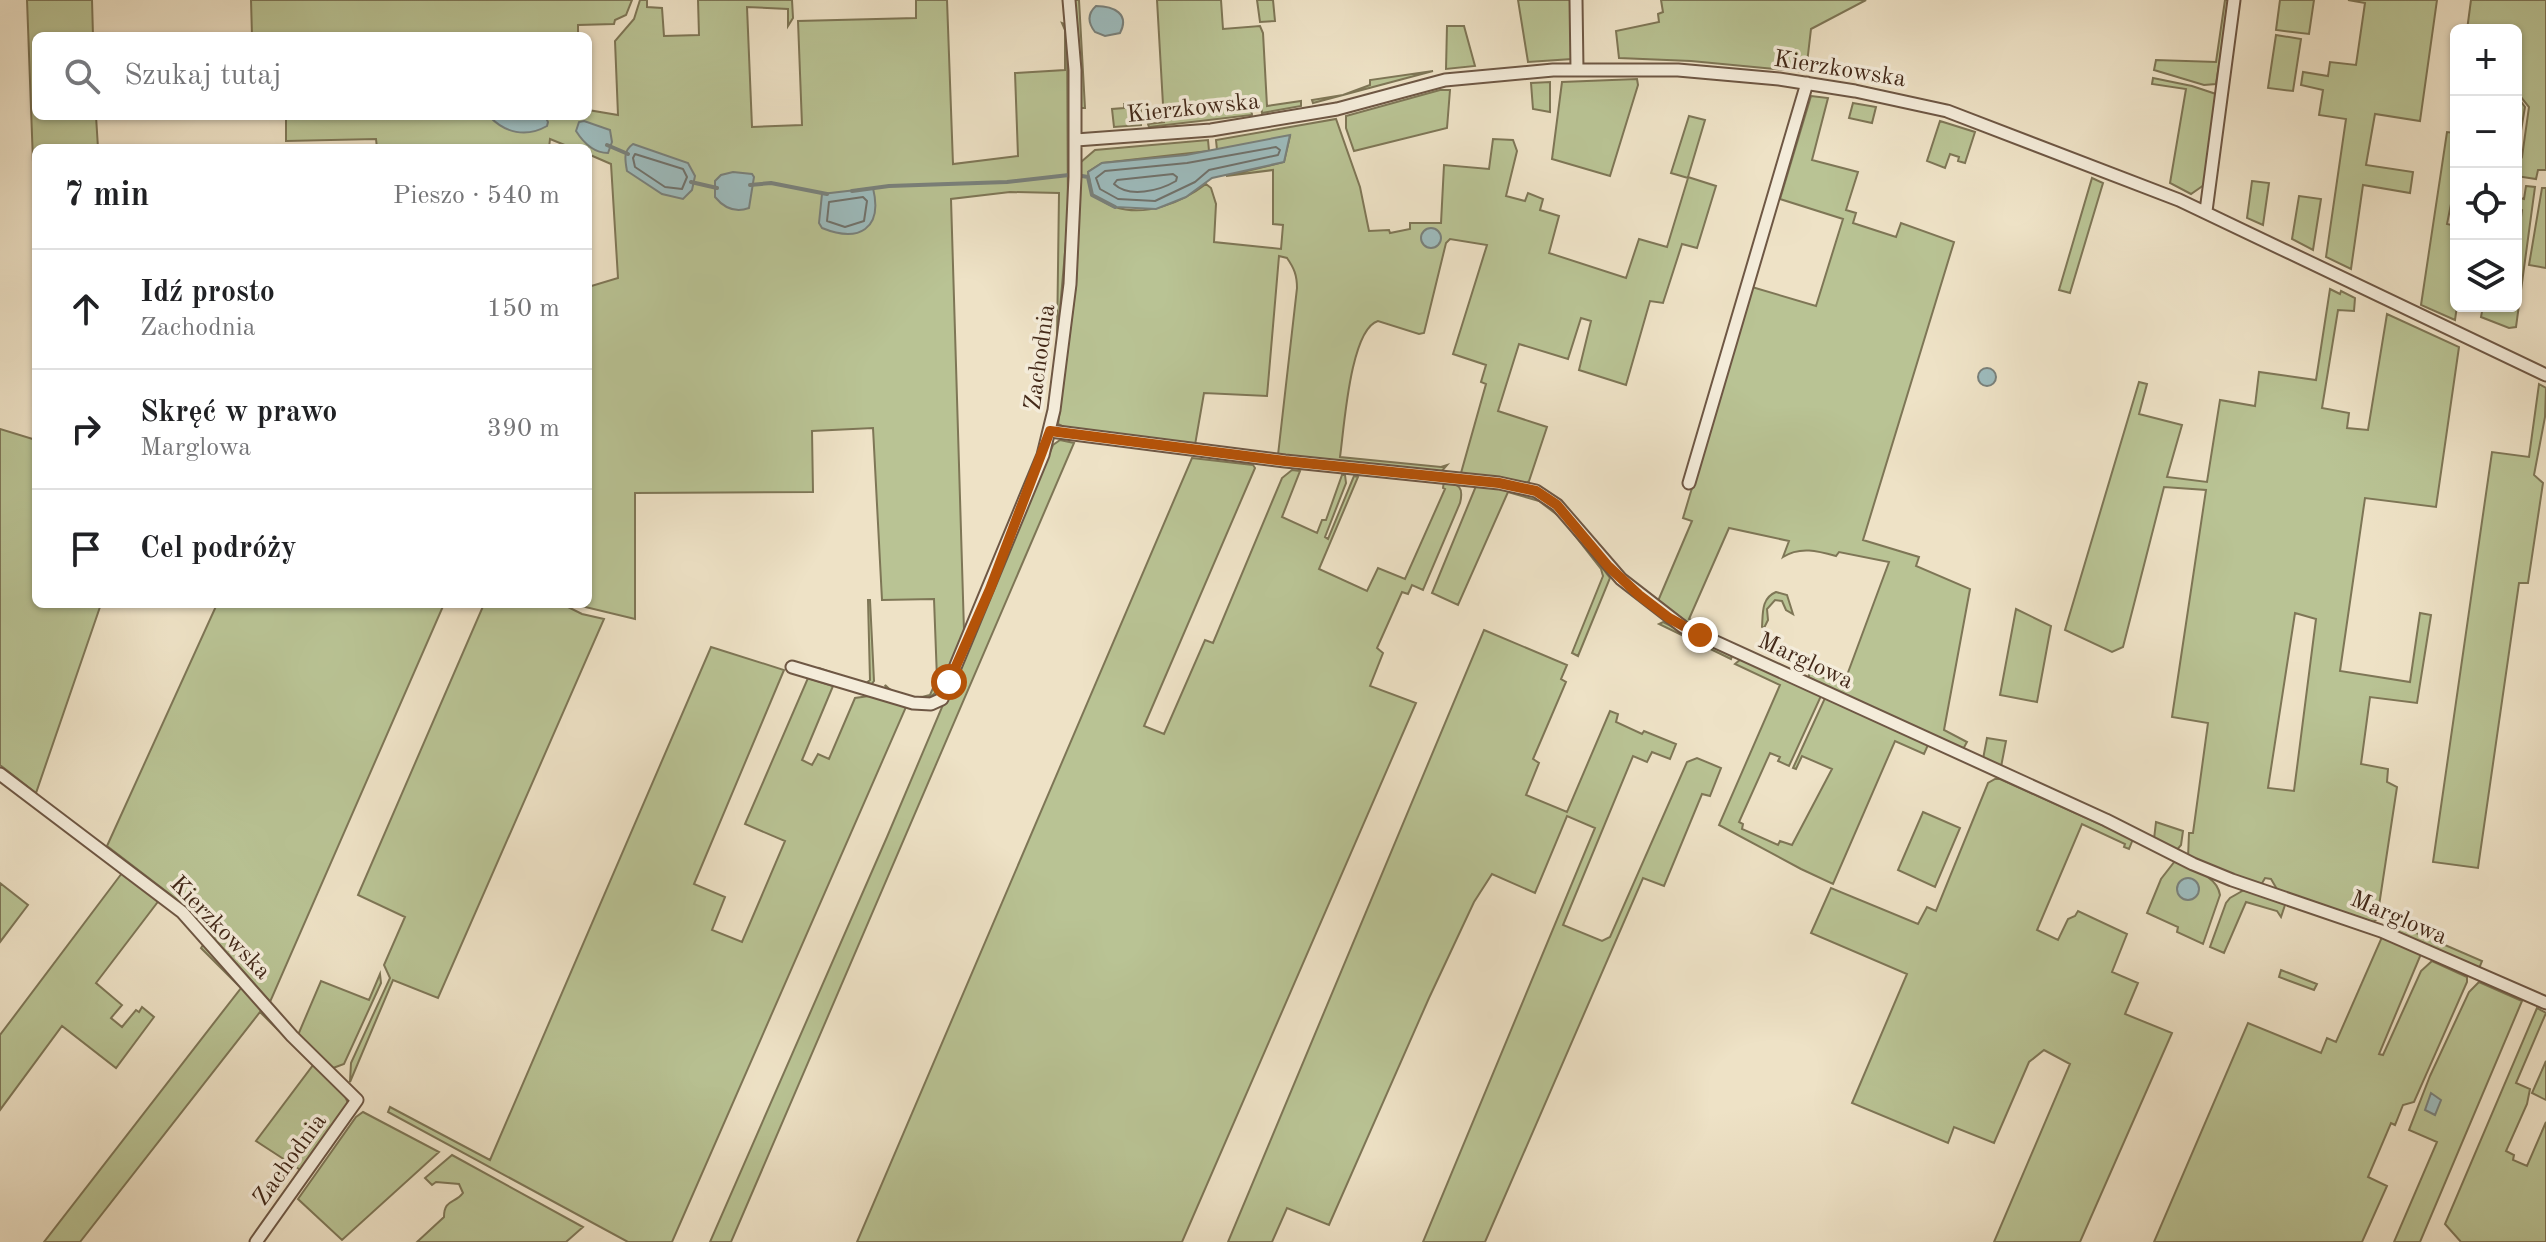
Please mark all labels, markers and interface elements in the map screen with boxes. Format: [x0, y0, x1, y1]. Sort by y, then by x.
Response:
map controls [2450, 24, 2522, 312]
button: + [2450, 24, 2522, 96]
search box [32, 32, 592, 120]
street label: Kierzkowska [1772, 48, 1908, 92]
icon: search [60, 54, 104, 98]
text: Szukaj tutaj [124, 61, 282, 91]
street label: Kierzkowska [1126, 90, 1261, 128]
button: − [2450, 96, 2522, 168]
button: locate [2450, 168, 2522, 240]
text: 7 min [64, 179, 149, 213]
text: Pieszo · 540 m [393, 183, 560, 209]
button: layers [2450, 240, 2522, 312]
text: Idź prosto [140, 278, 275, 308]
icon: ahead [64, 287, 108, 331]
text: 150 m [487, 296, 560, 322]
street label: Zachodnia [1022, 303, 1060, 412]
text: Zachodnia [140, 315, 256, 341]
text: Skręć w prawo [140, 398, 337, 428]
icon: right [64, 407, 108, 451]
text: 390 m [487, 416, 560, 442]
text: Marglowa [140, 435, 251, 461]
icon: arrive [64, 527, 108, 571]
text: Cel podróży [140, 534, 297, 564]
route end [1682, 617, 1718, 653]
street label: Marglowa [1754, 629, 1857, 694]
route start [931, 664, 967, 700]
street label: Kierzkowska [165, 872, 275, 985]
street label: Marglowa [2346, 888, 2450, 950]
street label: Zachodnia [250, 1110, 332, 1210]

